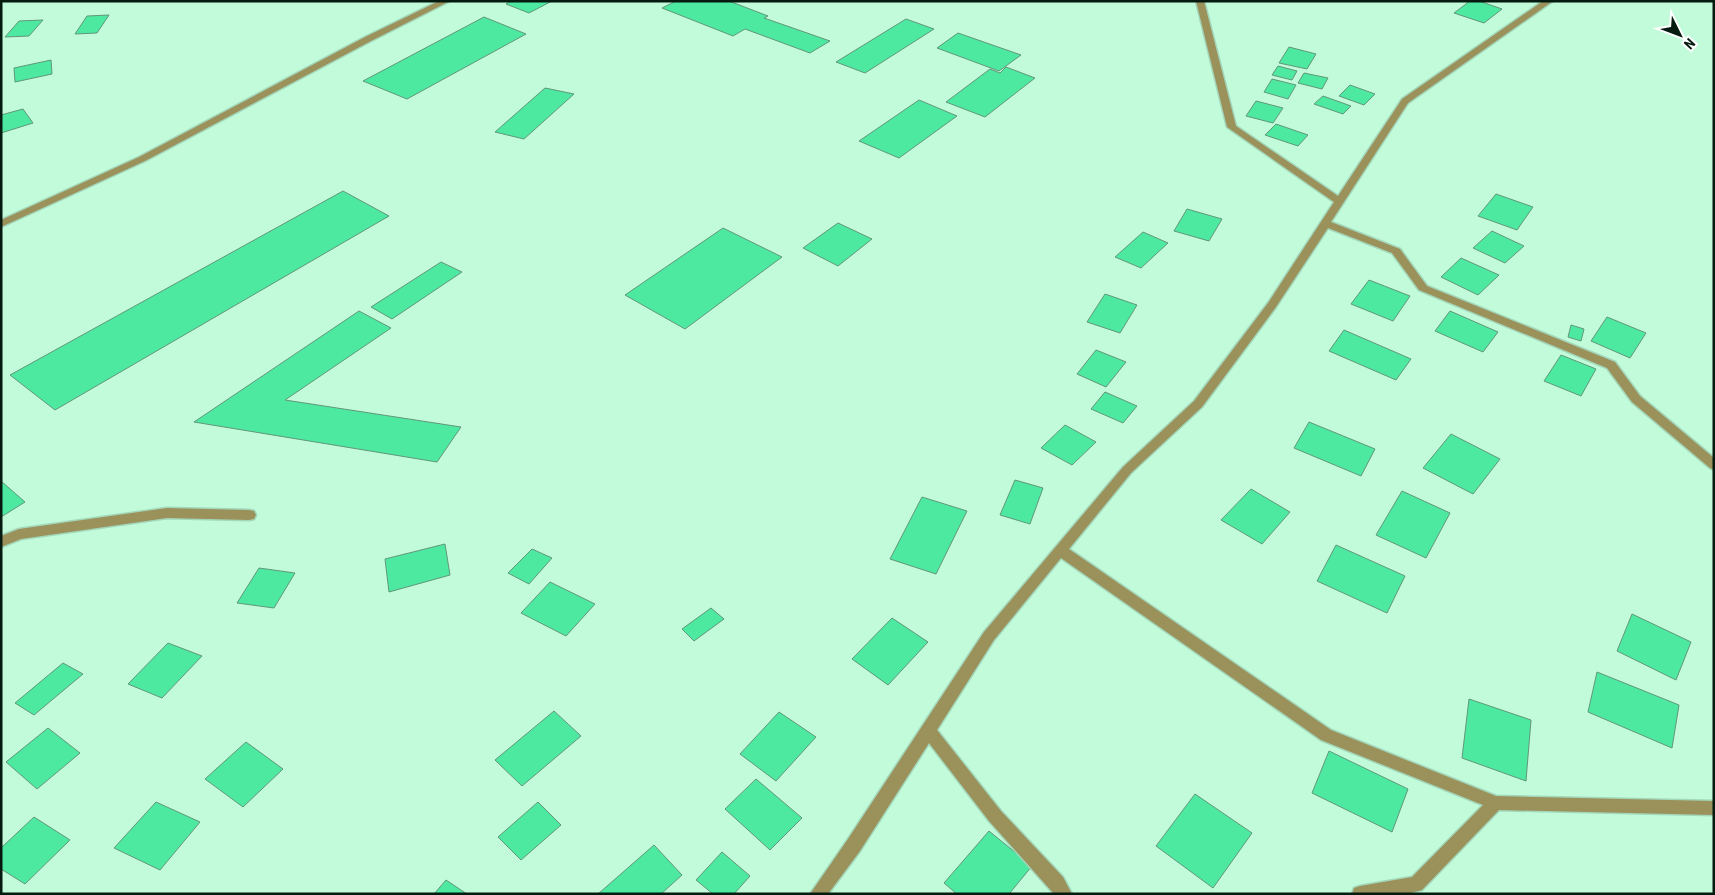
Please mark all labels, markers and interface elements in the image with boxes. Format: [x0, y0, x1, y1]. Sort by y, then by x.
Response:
north arrow [1655, 10, 1705, 60]
text: N [1681, 35, 1698, 52]

